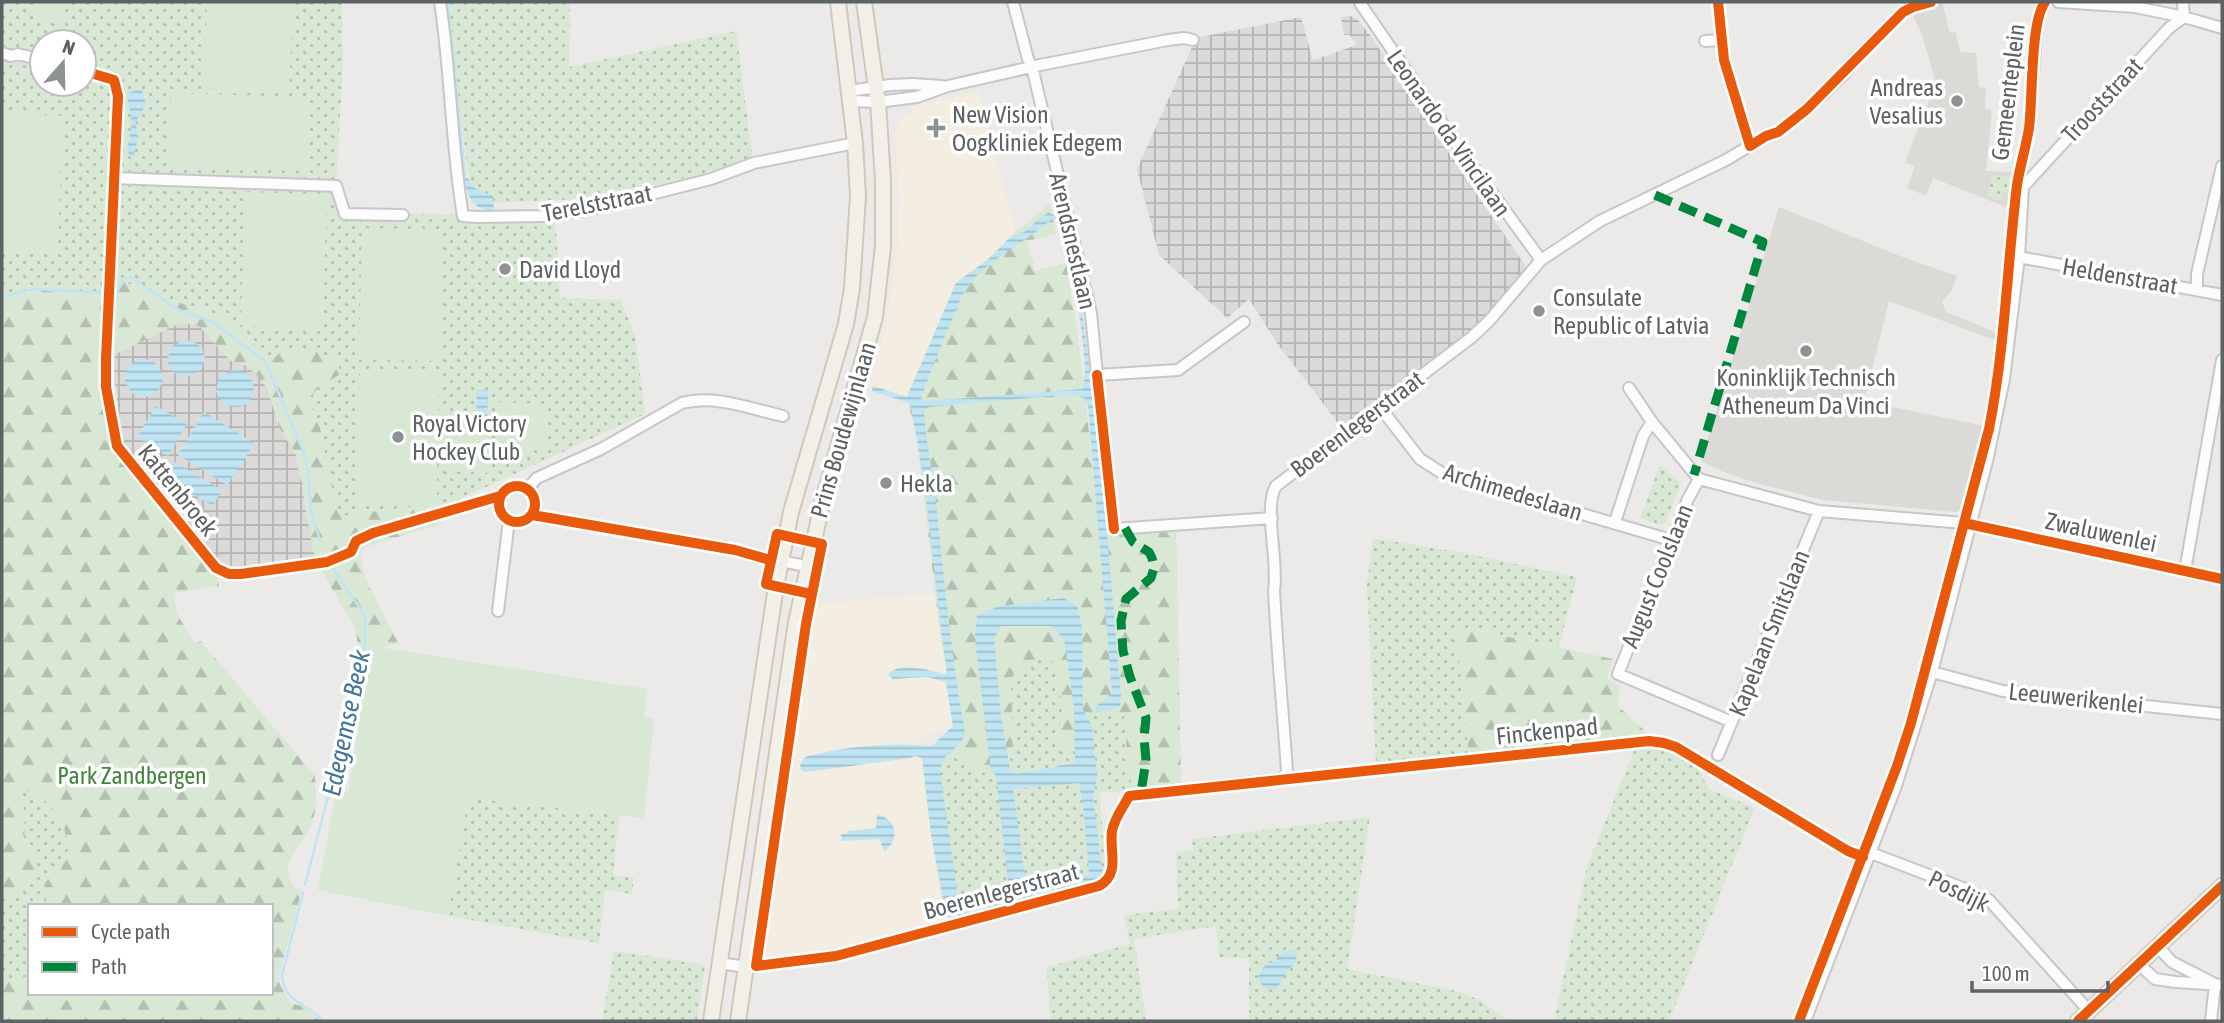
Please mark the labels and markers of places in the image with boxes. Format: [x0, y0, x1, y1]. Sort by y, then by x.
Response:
place label: Andreas Vesalius [1869, 74, 1943, 129]
marker: Andreas Vesalius [1949, 93, 1965, 109]
place label: New Vision Oogkliniek Edegem [952, 101, 1122, 156]
marker: New Vision Oogkliniek Edegem [926, 118, 946, 138]
place label: David Lloyd [519, 256, 621, 283]
marker: David Lloyd [497, 261, 513, 277]
place label: Consulate Republic of Latvia [1553, 284, 1709, 339]
marker: Consulate Republic of Latvia [1531, 303, 1547, 319]
marker: Koninklijk Technisch Atheneum Da Vinci [1798, 343, 1814, 359]
place label: Koninklijk Technisch Atheneum Da Vinci [1716, 364, 1896, 419]
place label: Royal Victory Hockey Club [412, 410, 527, 465]
marker: Royal Victory Hockey Club [390, 429, 406, 445]
place label: Hekla [900, 470, 953, 497]
marker: Hekla [878, 475, 894, 491]

